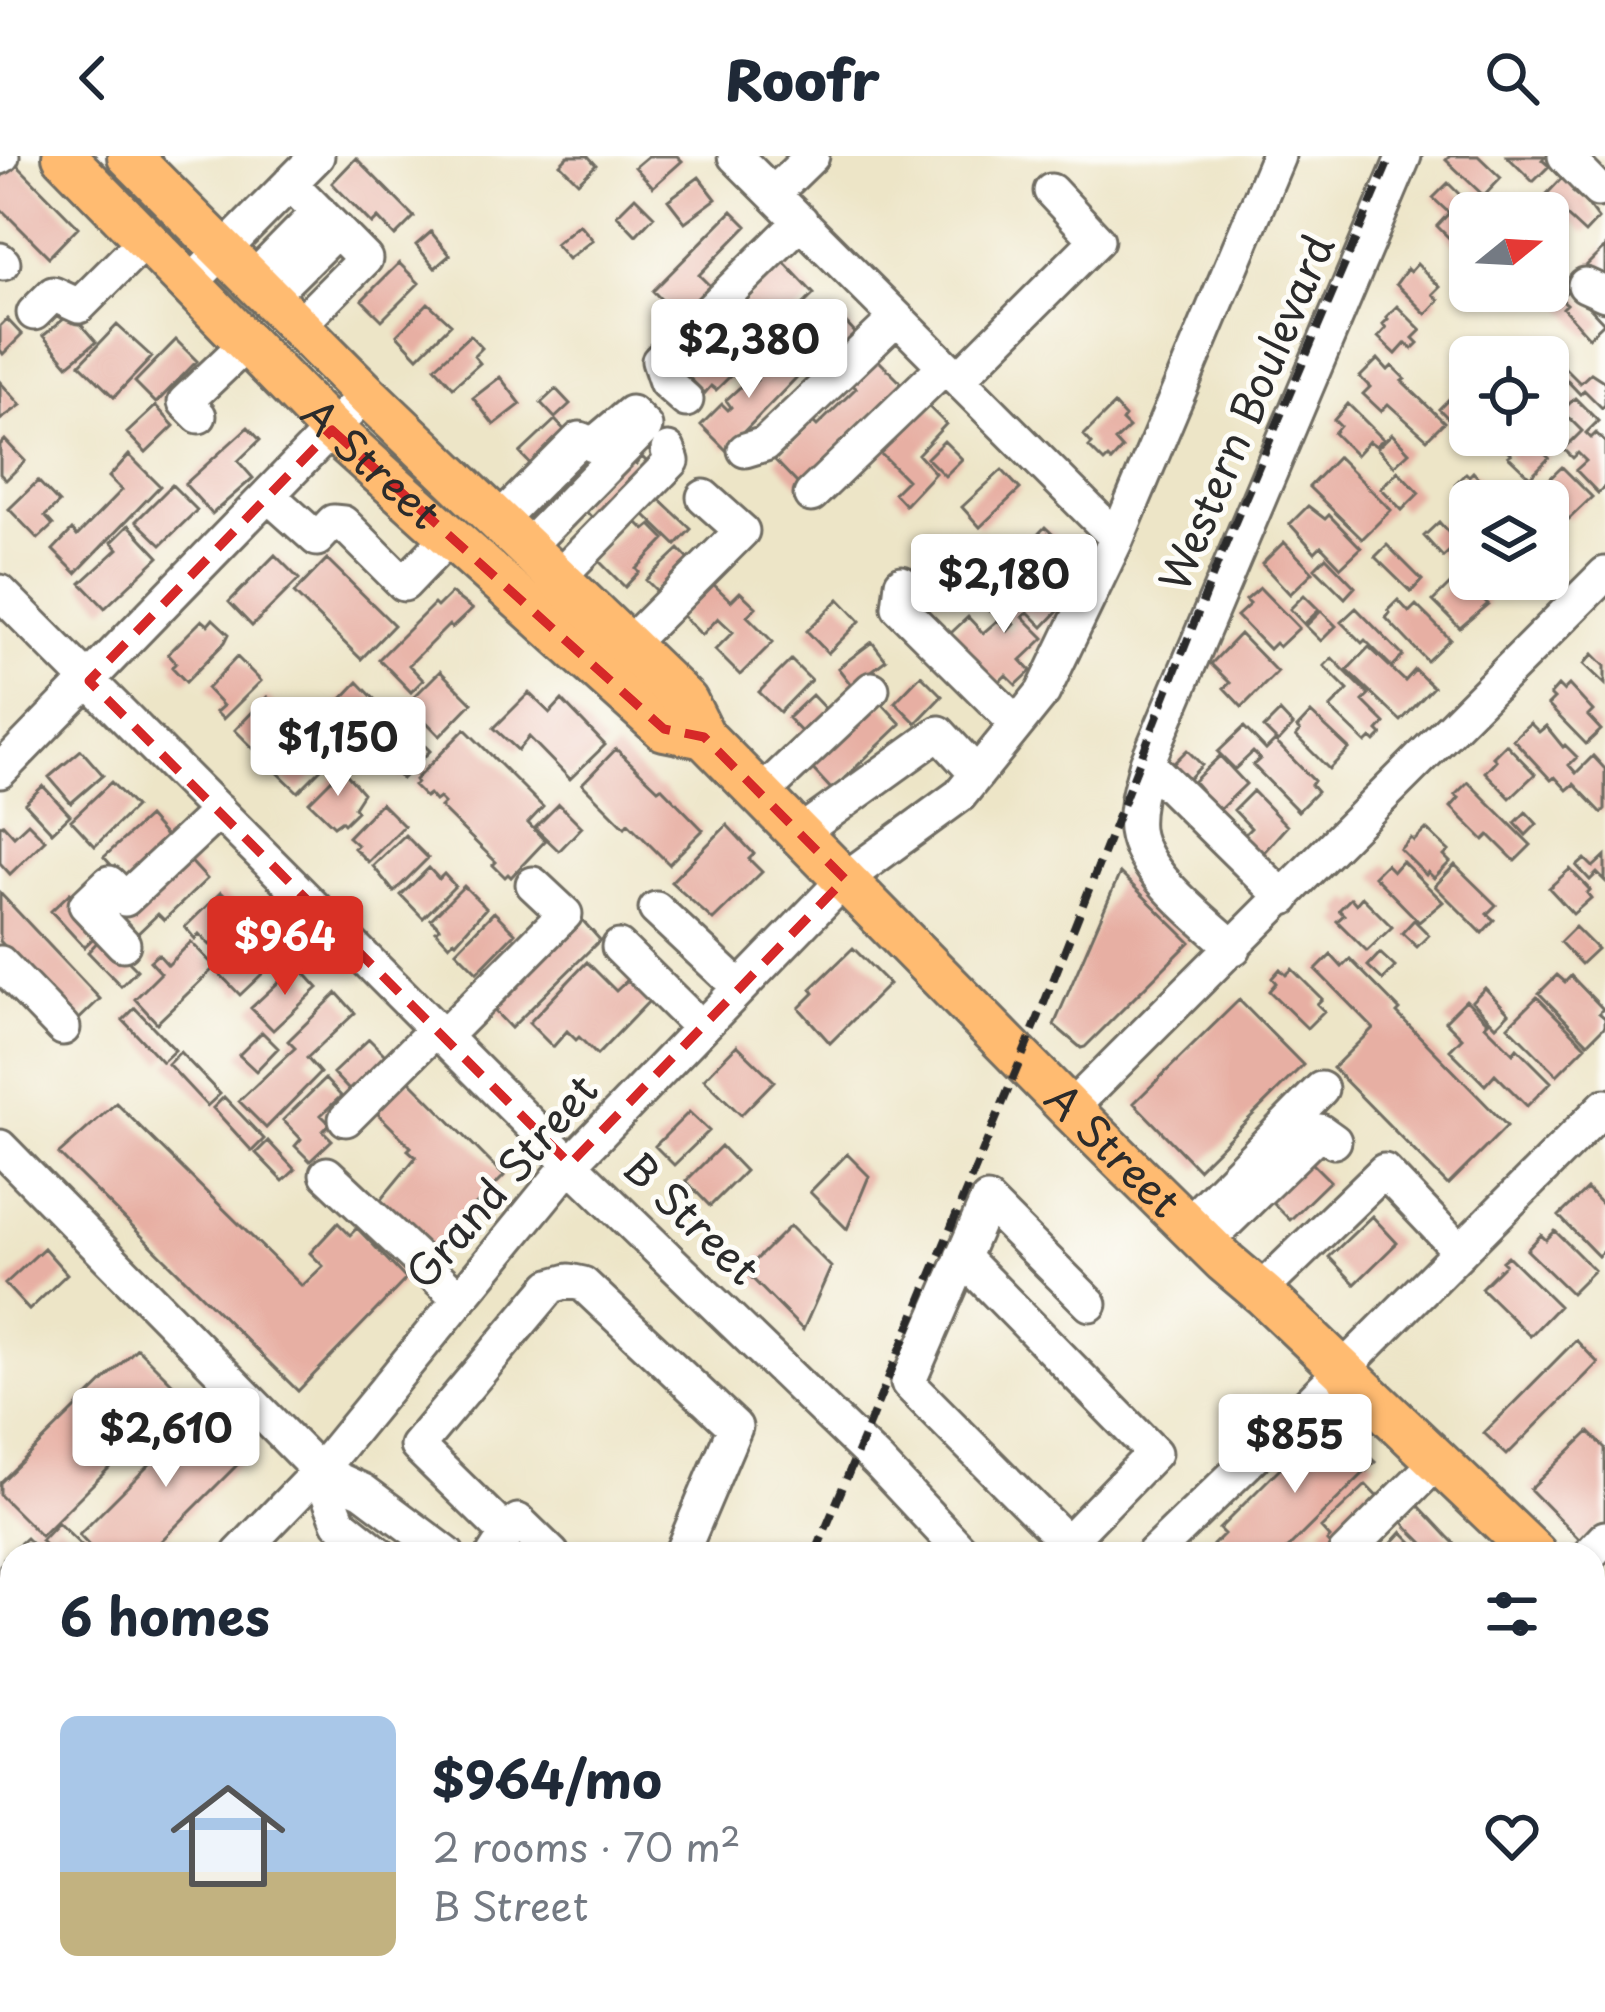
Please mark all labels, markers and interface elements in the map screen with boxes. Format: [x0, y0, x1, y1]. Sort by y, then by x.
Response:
text: Roofr [725, 38, 880, 119]
icon: back [60, 45, 126, 111]
icon: search [1479, 45, 1545, 111]
north arrow [1449, 192, 1569, 312]
map controls [1449, 192, 1569, 600]
street label: Western Boulevard [1141, 224, 1348, 600]
pin: $2,380 [651, 299, 847, 401]
text: $2,380 [678, 308, 820, 367]
button: locate [1449, 336, 1569, 456]
street label: A Street [288, 383, 456, 543]
button: layers [1449, 480, 1569, 600]
pin: $2,180 [906, 534, 1102, 636]
text: $2,180 [938, 543, 1070, 602]
pin: $1,150 [240, 697, 436, 799]
text: $1,150 [278, 706, 398, 765]
pin: $964 [214, 896, 356, 998]
text: $964 [234, 905, 336, 964]
street label: Grand Street [389, 1059, 611, 1302]
street label: A Street [1032, 1067, 1196, 1231]
street label: B Street [610, 1136, 775, 1298]
pin: $2,610 [68, 1388, 264, 1490]
pin: $855 [1224, 1394, 1366, 1496]
text: $2,610 [99, 1397, 233, 1456]
text: $855 [1246, 1403, 1344, 1462]
text: 6 homes [60, 1576, 270, 1653]
icon: filters [1479, 1581, 1545, 1647]
text: $964/mo [432, 1739, 662, 1816]
icon: home [156, 1764, 300, 1908]
icon: heart [1479, 1803, 1545, 1869]
text: 2 rooms · 70 m² [432, 1816, 741, 1875]
text: B Street [432, 1875, 588, 1934]

